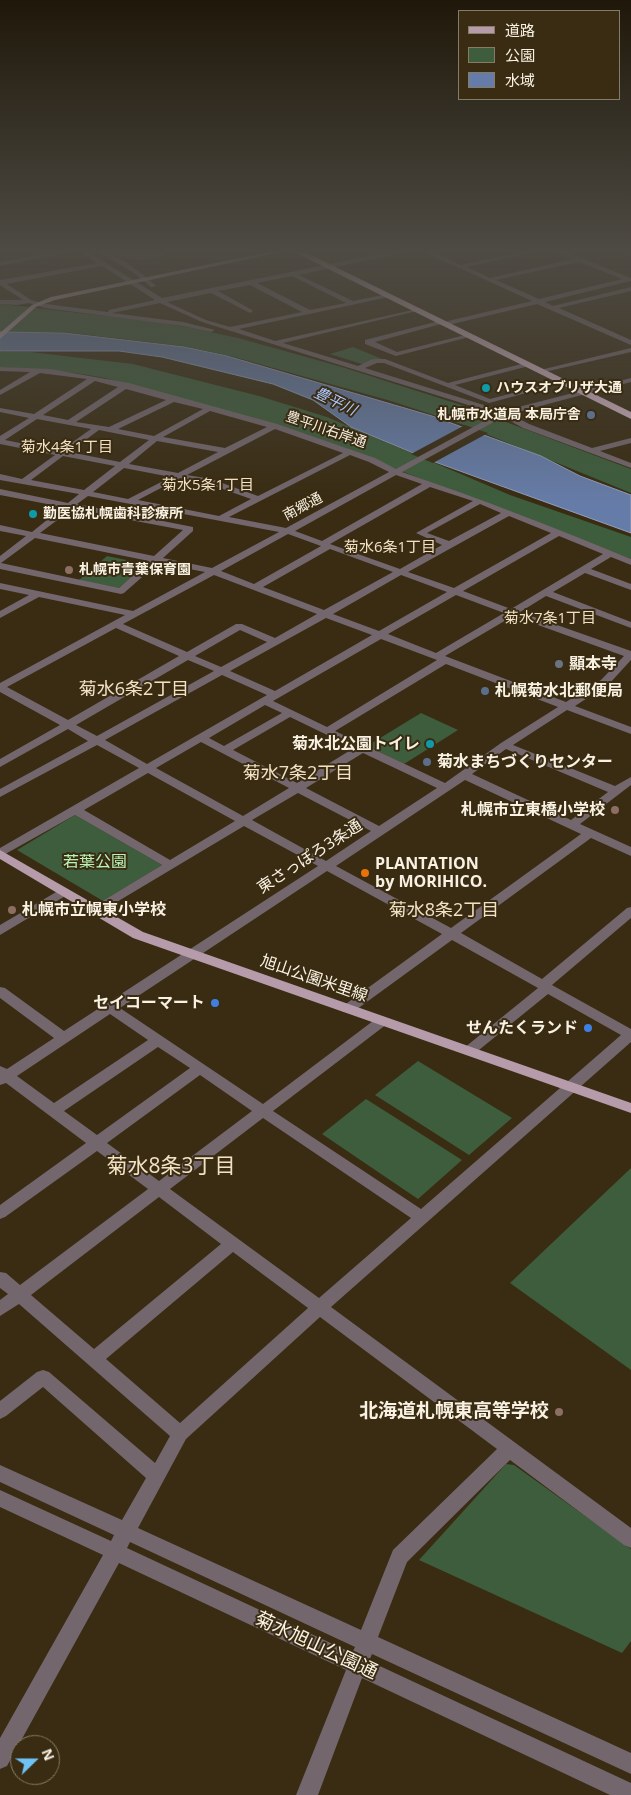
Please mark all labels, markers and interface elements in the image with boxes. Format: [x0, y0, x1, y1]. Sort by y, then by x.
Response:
legend [458, 10, 621, 100]
text: 道路 [505, 20, 535, 40]
text: 公園 [505, 45, 535, 65]
text: 水域 [505, 70, 535, 90]
place label: ハウスオブリザ大通 [496, 380, 622, 396]
marker: ハウスオブリザ大通 [480, 382, 492, 394]
water label: 豊平川 [311, 384, 359, 420]
place label: 札幌市水道局 本局庁舎 [437, 407, 581, 423]
street label: 豊平川右岸通 [284, 408, 368, 452]
marker: 札幌市水道局 本局庁舎 [585, 409, 597, 421]
district label: 菊水4条1丁目 [21, 439, 113, 457]
district label: 菊水5条1丁目 [162, 477, 254, 495]
street label: 南郷通 [281, 490, 325, 524]
place label: 勤医協札幌歯科診療所 [43, 506, 183, 522]
marker: 勤医協札幌歯科診療所 [27, 508, 39, 520]
district label: 菊水6条1丁目 [344, 539, 436, 557]
place label: 札幌市青葉保育園 [79, 562, 191, 578]
marker: 札幌市青葉保育園 [63, 564, 75, 576]
district label: 菊水7条1丁目 [504, 610, 596, 628]
place label: 顯本寺 [569, 654, 617, 674]
marker: 顯本寺 [553, 658, 565, 670]
district label: 菊水6条2丁目 [79, 679, 189, 701]
place label: 札幌菊水北郵便局 [495, 681, 623, 701]
marker: 札幌菊水北郵便局 [479, 685, 491, 697]
place label: 菊水北公園トイレ [292, 734, 420, 754]
marker: 菊水北公園トイレ [424, 738, 436, 750]
place label: 菊水まちづくりセンター [437, 752, 613, 772]
marker: 菊水まちづくりセンター [421, 756, 433, 768]
district label: 菊水7条2丁目 [243, 763, 353, 785]
place label: 札幌市立東橋小学校 [461, 800, 605, 820]
marker: 札幌市立東橋小学校 [609, 804, 621, 816]
street label: 東さっぽろ3条通 [254, 816, 366, 898]
park label: 若葉公園 [63, 852, 127, 872]
place label: PLANTATION by MORIHICO. [375, 854, 487, 892]
marker: PLANTATION by MORIHICO. [359, 867, 371, 879]
place label: 札幌市立幌東小学校 [22, 900, 166, 920]
district label: 菊水8条2丁目 [389, 900, 499, 922]
marker: 札幌市立幌東小学校 [6, 904, 18, 916]
street label: 旭山公園米里線 [258, 952, 370, 1006]
place label: セイコーマート [93, 993, 205, 1013]
marker: セイコーマート [209, 997, 221, 1009]
place label: せんたくランド [466, 1018, 578, 1038]
marker: せんたくランド [582, 1022, 594, 1034]
district label: 菊水8条3丁目 [106, 1154, 236, 1180]
place label: 北海道札幌東高等学校 [359, 1401, 549, 1423]
marker: 北海道札幌東高等学校 [553, 1406, 565, 1418]
street label: 菊水旭山公園通 [251, 1608, 381, 1684]
north arrow [10, 1735, 60, 1785]
text: N [37, 1746, 59, 1763]

